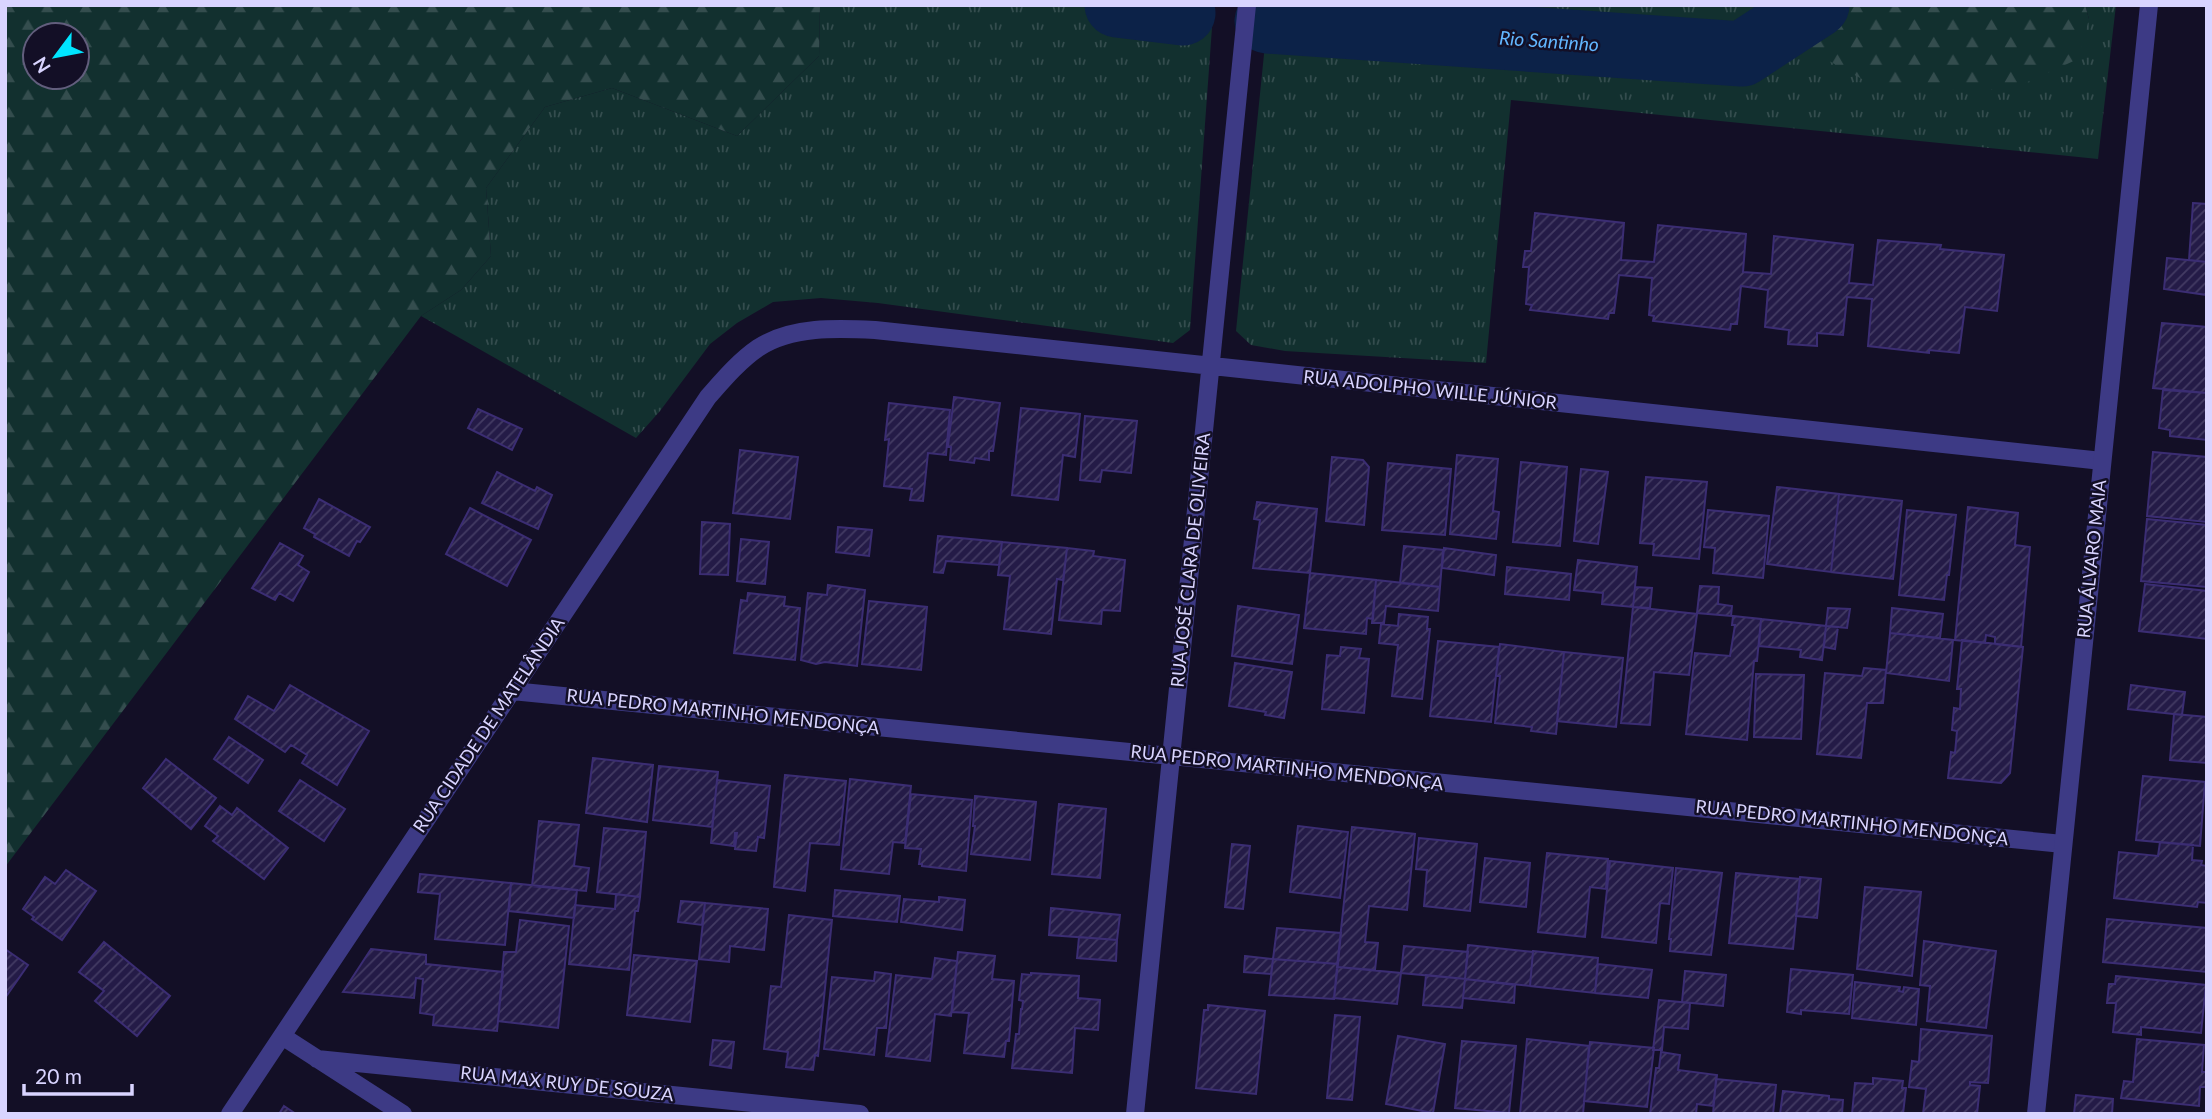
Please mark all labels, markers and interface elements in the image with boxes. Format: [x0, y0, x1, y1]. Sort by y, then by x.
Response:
north arrow [21, 21, 91, 91]
water label: Rio Santinho [1498, 26, 1600, 55]
text: N [28, 53, 55, 78]
street label: RUA ADOLPHO WILLE JÚNIOR [1302, 365, 1559, 413]
street label: RUA JOSÉ CLARA DE OLIVEIRA [1166, 431, 1214, 688]
street label: RUA ÁLVARO MAIA [2072, 478, 2110, 639]
street label: RUA CIDADE DE MATELÂNDIA [408, 612, 569, 836]
street label: RUA PEDRO MARTINHO MENDONÇA [566, 684, 881, 738]
street label: RUA PEDRO MARTINHO MENDONÇA [1130, 740, 1445, 794]
street label: RUA PEDRO MARTINHO MENDONÇA [1695, 795, 2010, 849]
scale bar [24, 1052, 133, 1096]
street label: RUA MAX RUY DE SOUZA [459, 1061, 676, 1105]
text: 20 m [35, 1063, 82, 1088]

